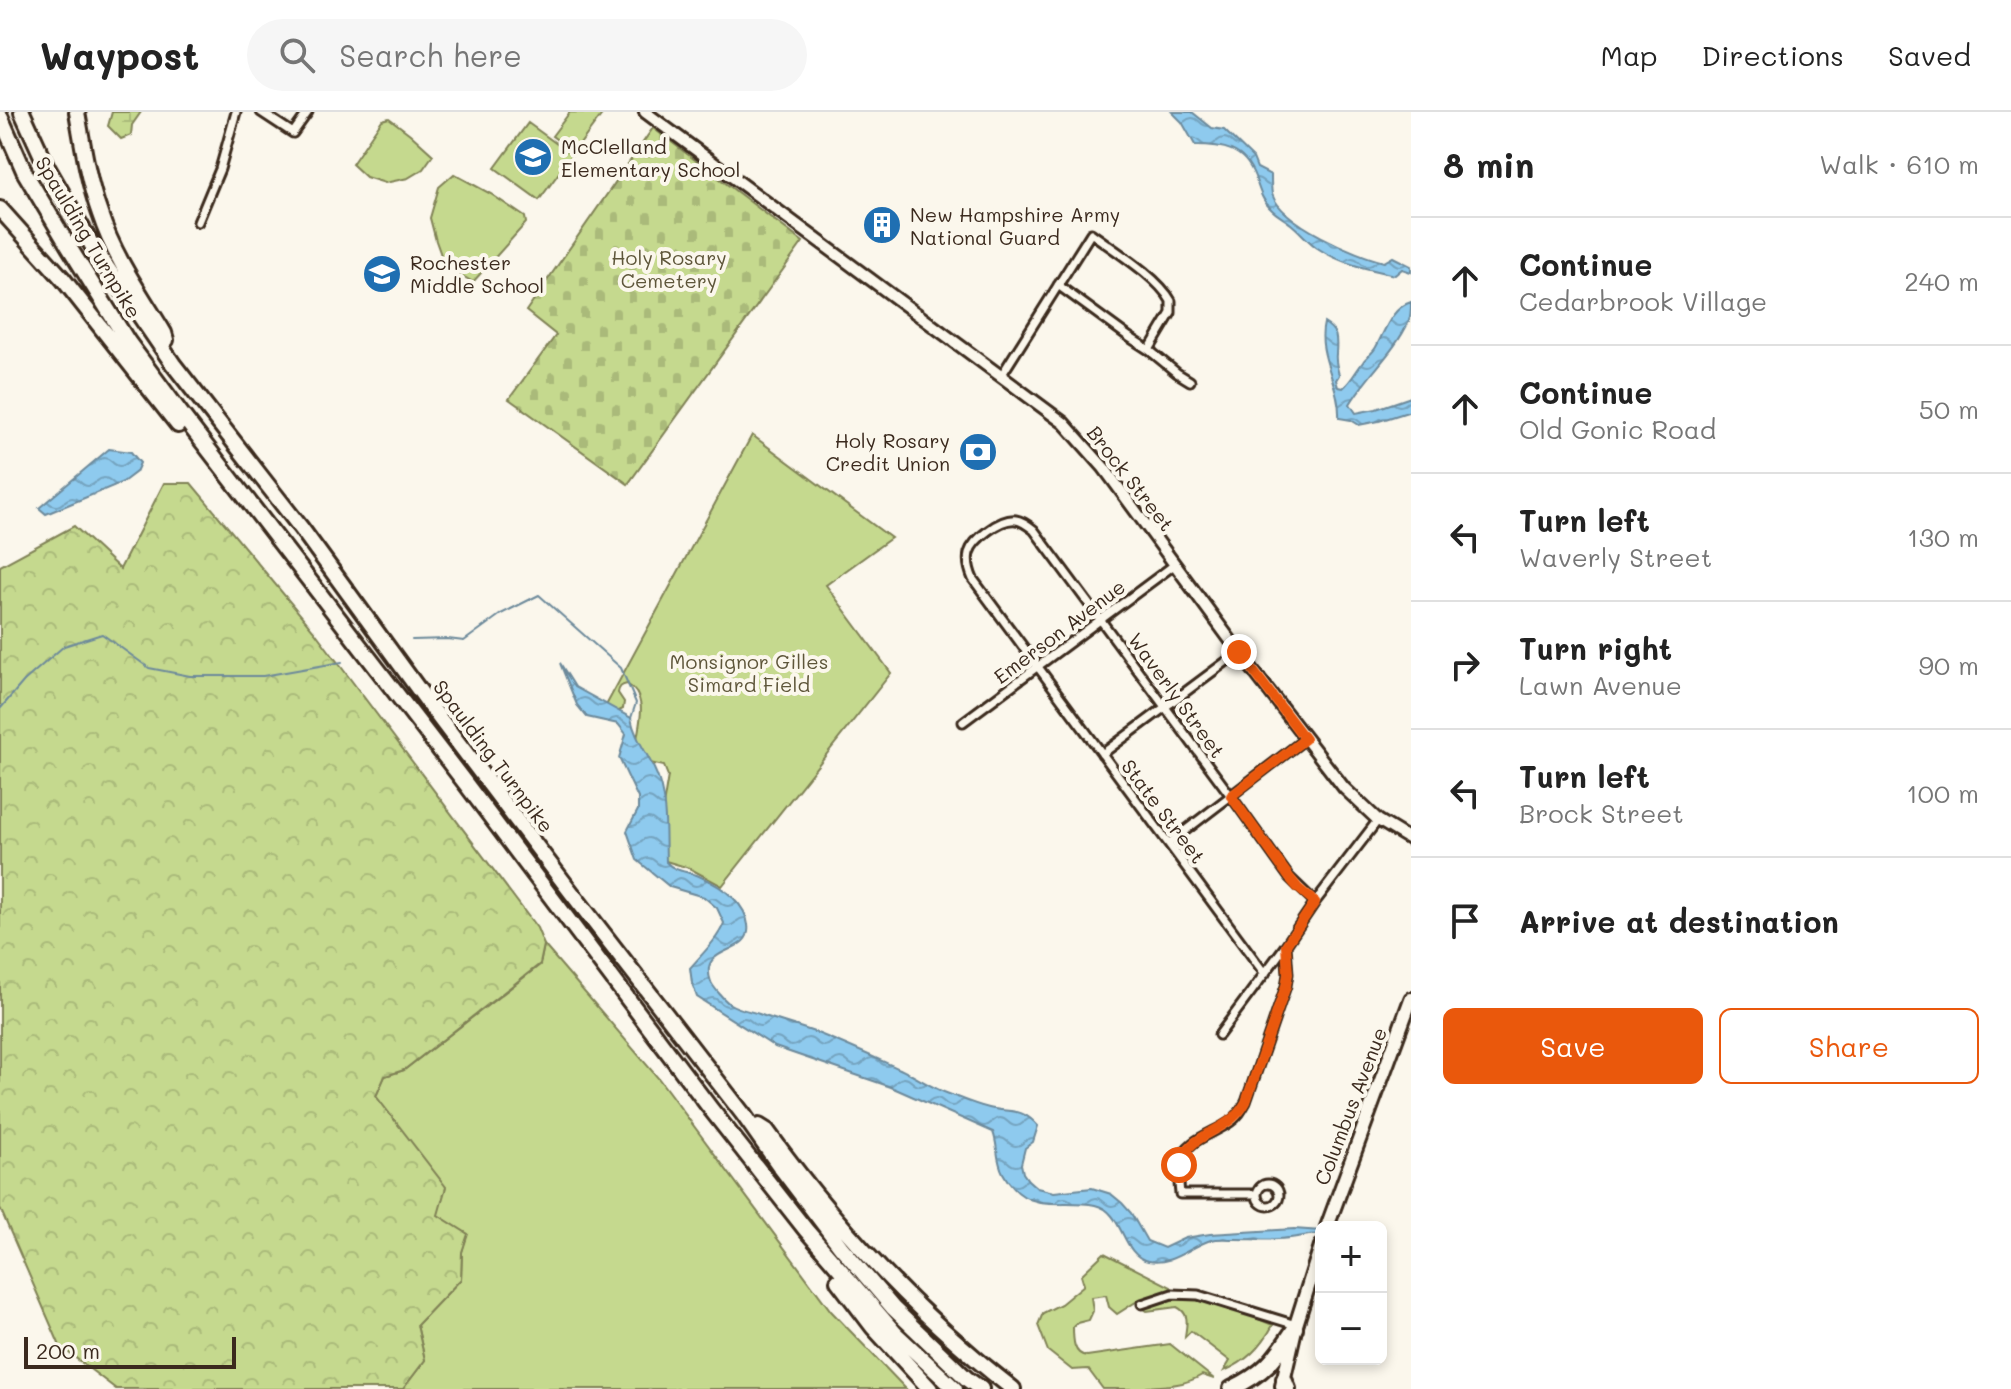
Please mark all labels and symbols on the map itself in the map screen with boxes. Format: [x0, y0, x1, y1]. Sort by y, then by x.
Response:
place label: McClelland Elementary School [561, 133, 740, 182]
school or university icon: McClelland Elementary School [512, 136, 554, 178]
street label: Spaulding Turnpike [30, 151, 148, 323]
place label: New Hampshire Army National Guard [910, 201, 1120, 250]
building icon: New Hampshire Army National Guard [861, 204, 903, 246]
park label: Holy Rosary Cemetery [611, 244, 727, 293]
place label: Rochester Middle School [410, 249, 544, 298]
school or university icon: Rochester Middle School [361, 253, 403, 295]
street label: Brock Street [1082, 420, 1180, 536]
place label: Holy Rosary Credit Union [826, 427, 950, 476]
bank icon: Holy Rosary Credit Union [957, 431, 999, 473]
street label: Emerson Avenue [988, 573, 1130, 689]
street label: Waverly Street [1123, 627, 1231, 763]
route end [1221, 634, 1257, 670]
park label: Monsignor Gilles Simard Field [670, 648, 828, 697]
street label: Spaulding Turnpike [428, 674, 560, 838]
street label: State Street [1116, 754, 1212, 868]
street label: Columbus Avenue [1308, 1023, 1392, 1189]
route start [1161, 1147, 1197, 1183]
scale bar [24, 1333, 236, 1369]

